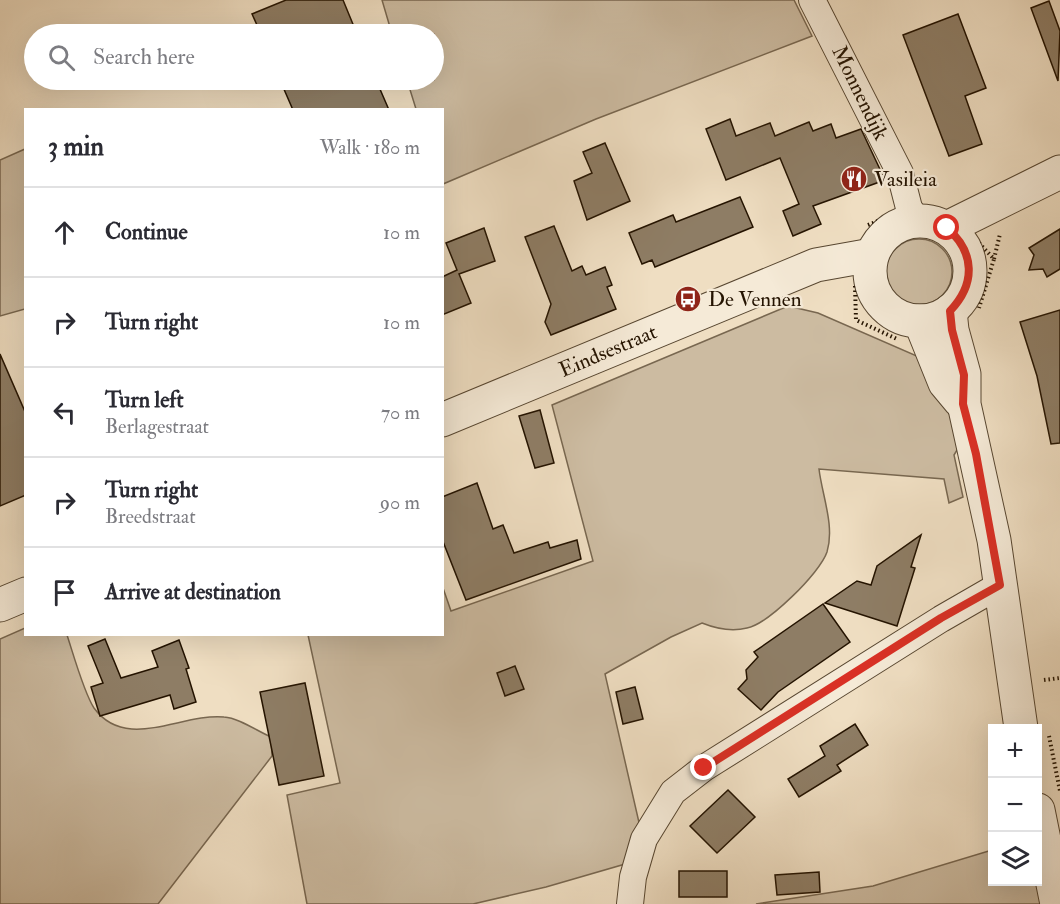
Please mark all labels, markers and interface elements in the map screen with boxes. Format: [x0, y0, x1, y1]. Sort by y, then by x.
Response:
search box [24, 24, 444, 90]
icon: search [45, 41, 78, 74]
street label: Monnendijk [826, 41, 894, 145]
text: Search here [93, 43, 195, 71]
text: 3 min [48, 131, 104, 163]
text: Walk · 180 m [320, 135, 420, 160]
restaurant icon: Vasileia [839, 164, 869, 194]
place label: Vasileia [874, 166, 937, 193]
route start [933, 214, 959, 240]
icon: ahead [48, 216, 81, 249]
text: Continue [105, 218, 188, 246]
text: 10 m [383, 220, 420, 245]
bus stop icon: De Vennen [673, 284, 703, 314]
place label: De Vennen [708, 286, 802, 313]
icon: right [48, 306, 81, 339]
text: Turn right [105, 308, 198, 336]
text: 10 m [383, 310, 420, 335]
street label: Eindsestraat [555, 318, 661, 384]
text: Turn left [105, 386, 184, 414]
icon: left [48, 396, 81, 429]
text: 70 m [381, 400, 420, 425]
text: Berlagestraat [105, 414, 209, 439]
text: Turn right [105, 476, 198, 504]
icon: right [48, 486, 81, 519]
text: 90 m [380, 490, 420, 515]
text: Breedstraat [105, 504, 196, 529]
icon: arrive [48, 576, 81, 609]
text: Arrive at destination [105, 578, 281, 606]
map controls [988, 724, 1042, 886]
button: + [988, 724, 1042, 778]
route end [690, 754, 716, 780]
button: − [988, 778, 1042, 832]
button: layers [988, 832, 1042, 886]

